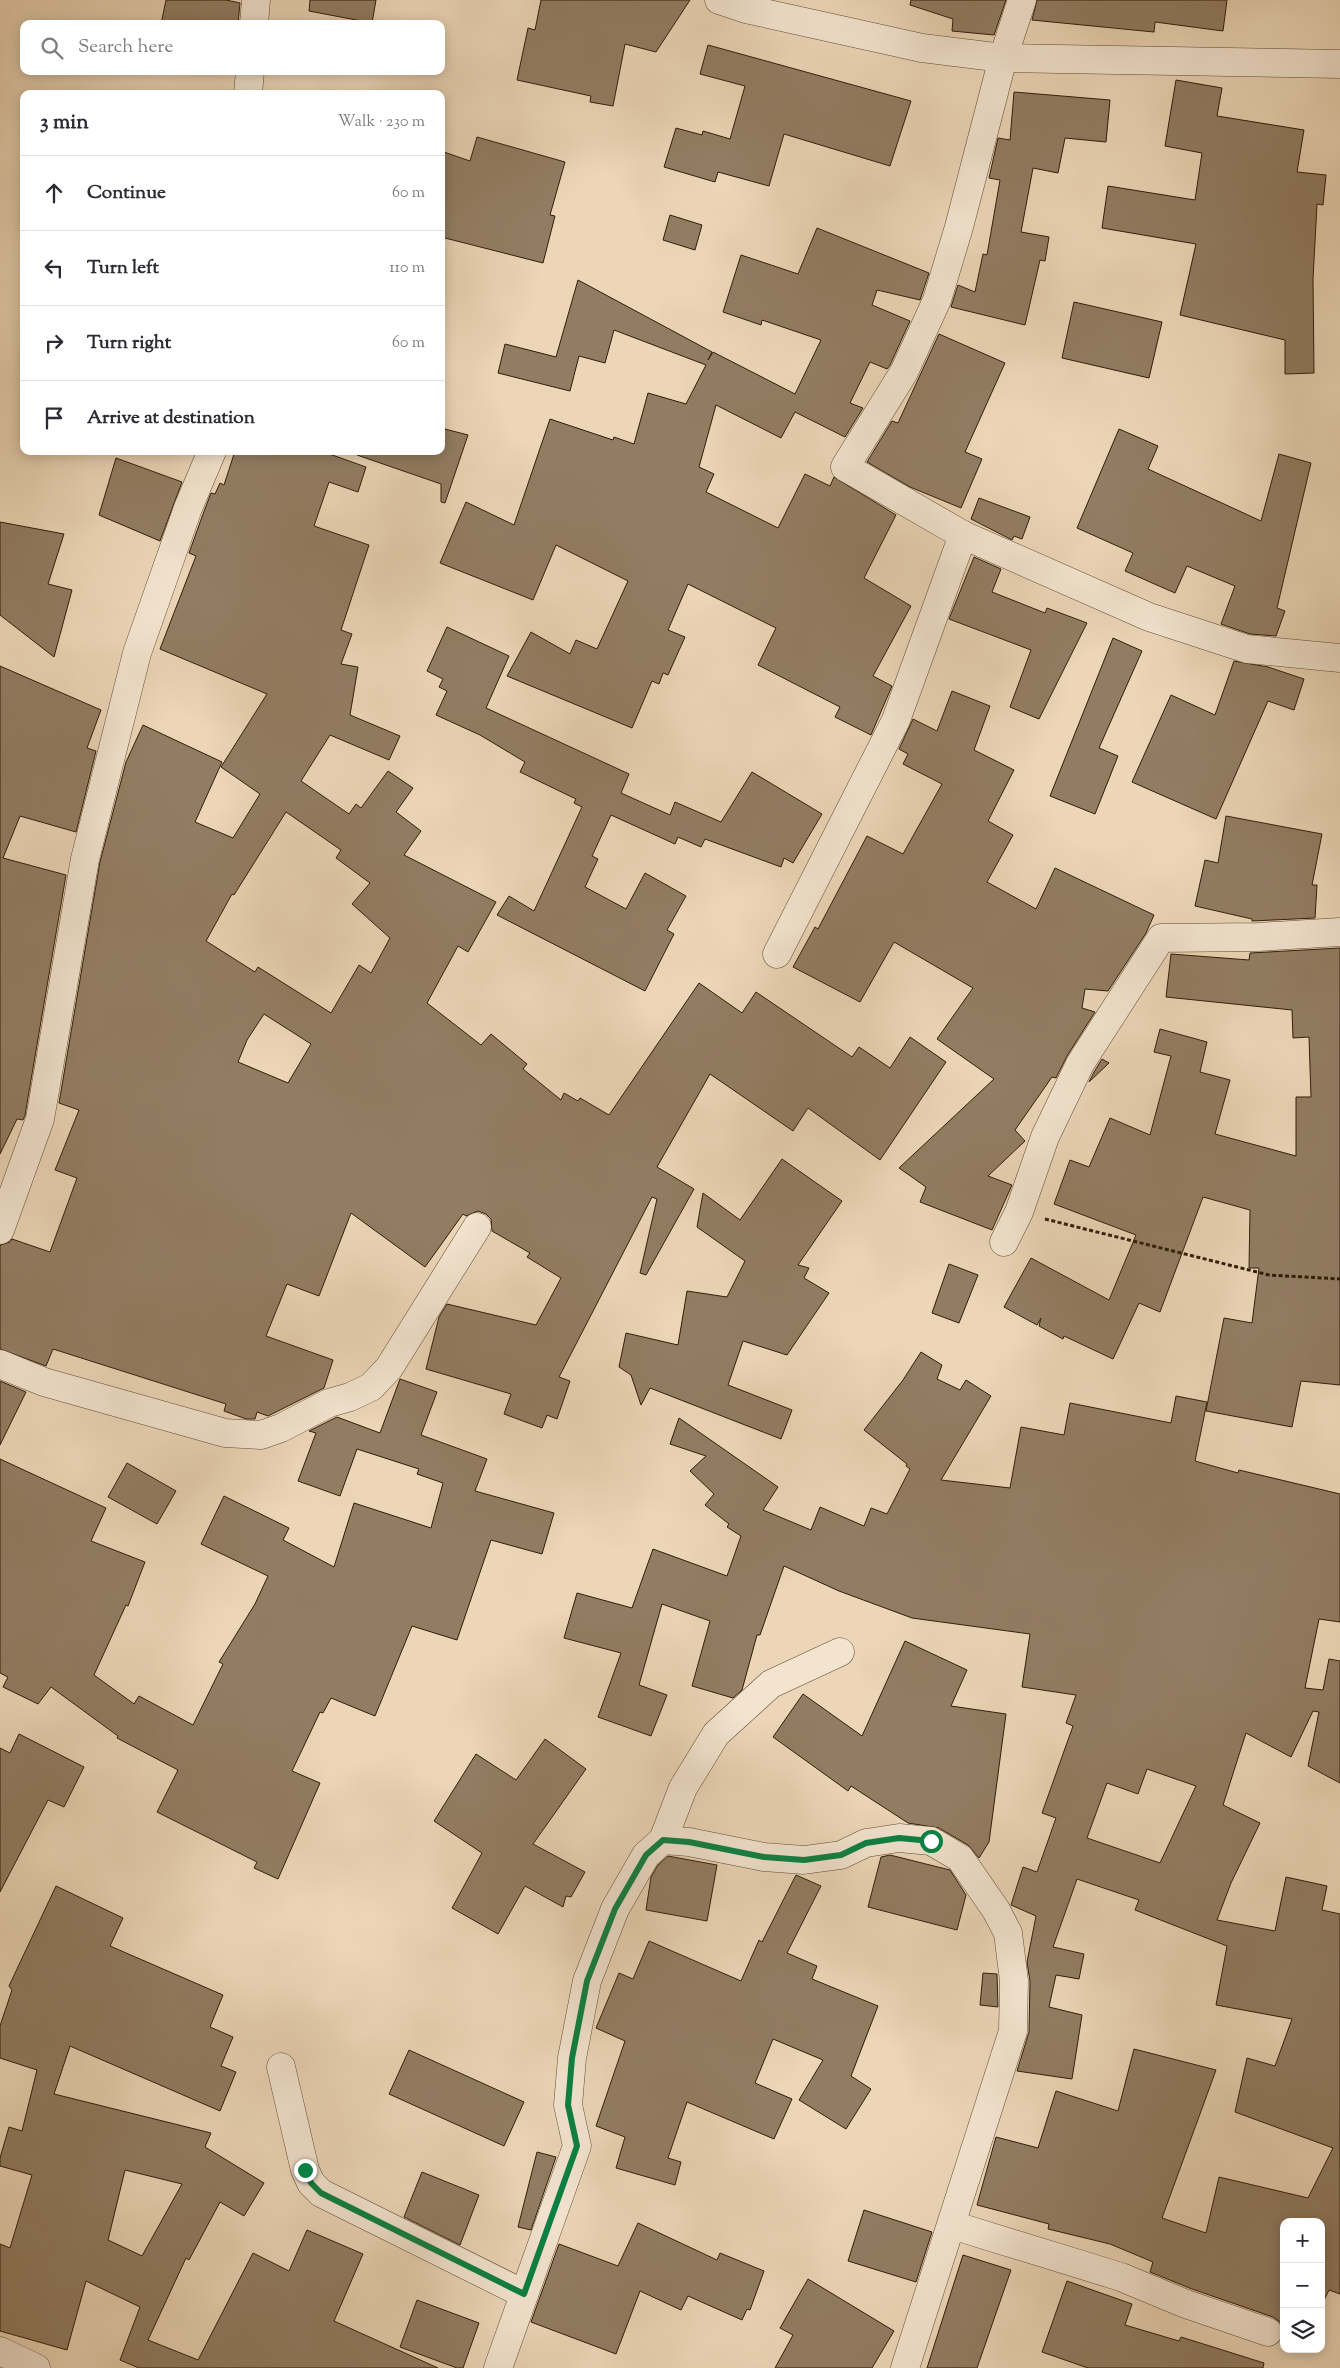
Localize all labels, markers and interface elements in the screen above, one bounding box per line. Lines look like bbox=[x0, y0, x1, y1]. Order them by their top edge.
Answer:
search box bbox=[20, 20, 445, 75]
icon: search bbox=[38, 34, 66, 62]
text: Search here bbox=[78, 34, 173, 61]
text: 3 min bbox=[40, 108, 89, 138]
text: Walk · 230 m bbox=[338, 111, 425, 134]
icon: ahead bbox=[40, 179, 68, 207]
text: Continue bbox=[87, 180, 166, 207]
text: 60 m bbox=[392, 182, 425, 205]
icon: left bbox=[40, 254, 68, 282]
text: Turn left bbox=[87, 255, 159, 282]
text: 110 m bbox=[389, 257, 425, 280]
icon: right bbox=[40, 329, 68, 357]
text: Turn right bbox=[87, 330, 171, 357]
text: 60 m bbox=[392, 332, 425, 355]
icon: arrive bbox=[40, 404, 68, 432]
text: Arrive at destination bbox=[87, 405, 255, 432]
route start bbox=[920, 1830, 943, 1853]
route end bbox=[294, 2159, 317, 2182]
map controls bbox=[1280, 2218, 1325, 2353]
button: + bbox=[1280, 2218, 1325, 2263]
button: − bbox=[1280, 2263, 1325, 2308]
button: layers bbox=[1280, 2308, 1325, 2353]

